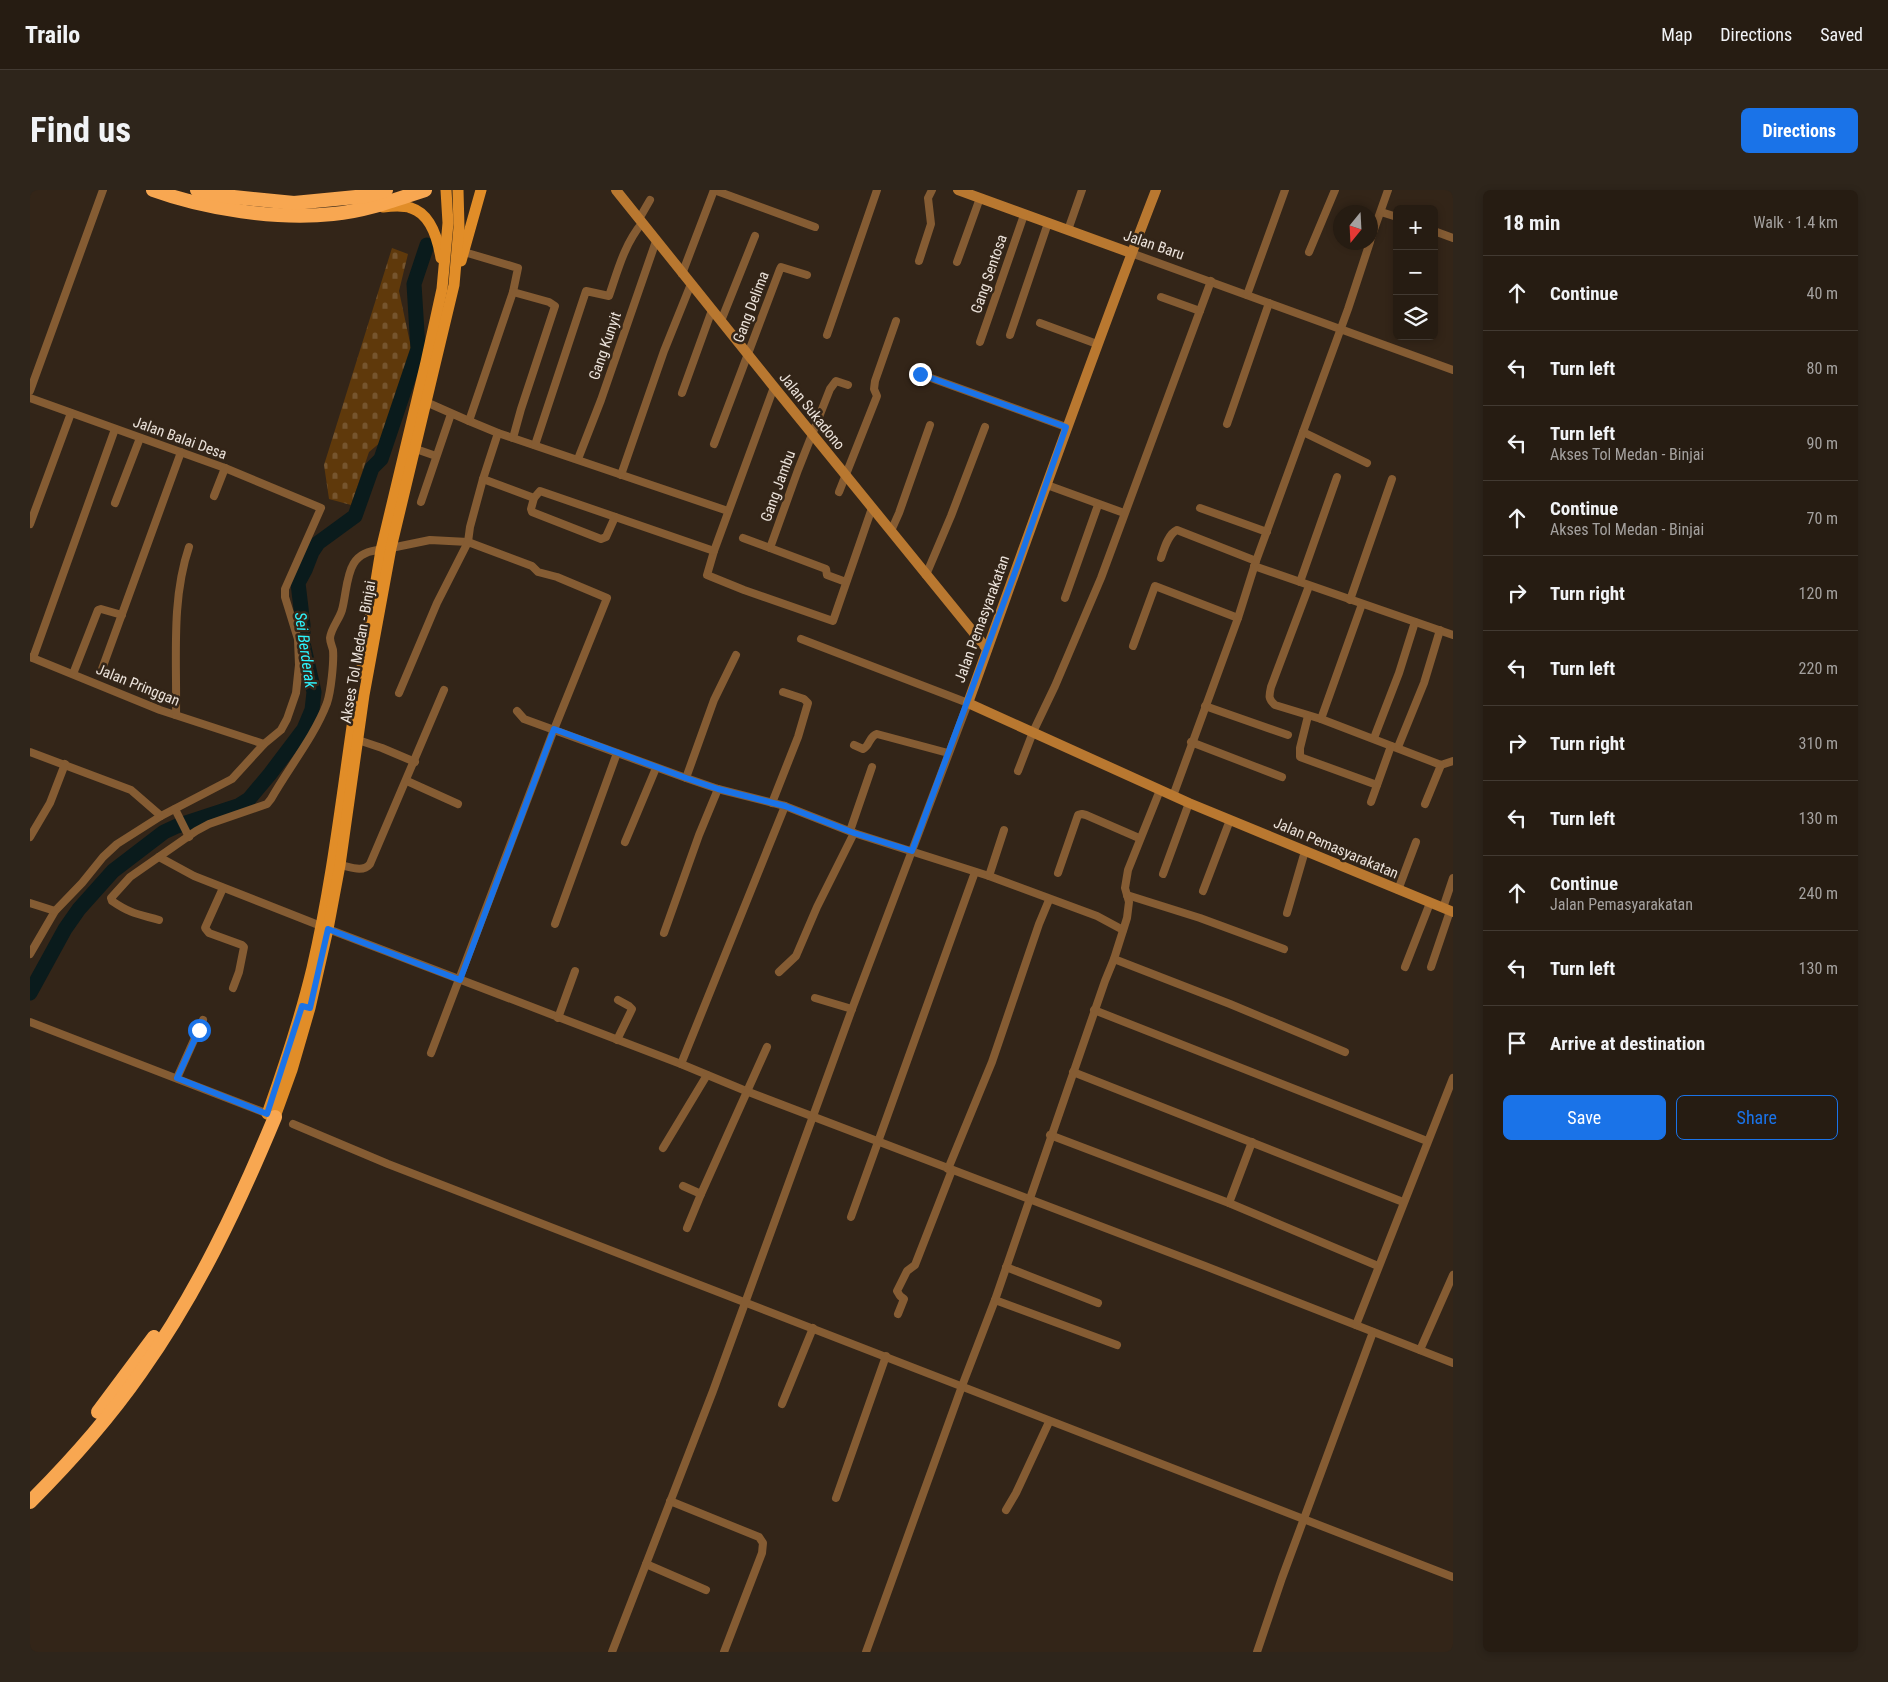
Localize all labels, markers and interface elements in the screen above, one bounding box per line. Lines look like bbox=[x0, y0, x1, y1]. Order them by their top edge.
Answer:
text: Trailo bbox=[25, 21, 80, 49]
text: Map bbox=[1661, 24, 1692, 45]
text: Directions bbox=[1720, 24, 1792, 45]
text: Saved bbox=[1820, 24, 1863, 45]
button: Directions bbox=[1741, 108, 1858, 153]
text: Find us bbox=[30, 110, 131, 151]
north arrow bbox=[1333, 205, 1378, 250]
map controls bbox=[1393, 205, 1438, 340]
button: + bbox=[1393, 205, 1438, 250]
text: 18 min bbox=[1503, 211, 1560, 235]
text: Walk · 1.4 km bbox=[1753, 213, 1838, 232]
street label: Jalan Baru bbox=[1121, 226, 1187, 264]
street label: Gang Sentosa bbox=[967, 232, 1011, 316]
button: − bbox=[1393, 250, 1438, 295]
street label: Gang Delima bbox=[729, 269, 773, 345]
icon: ahead bbox=[1503, 279, 1531, 307]
text: Continue bbox=[1550, 282, 1618, 305]
text: 40 m bbox=[1806, 284, 1838, 303]
button: layers bbox=[1393, 295, 1438, 340]
street label: Gang Kunyit bbox=[585, 310, 625, 382]
icon: left bbox=[1503, 354, 1531, 382]
text: Turn left bbox=[1550, 357, 1615, 380]
text: 80 m bbox=[1806, 359, 1838, 378]
route end bbox=[909, 363, 932, 386]
street label: Jalan Sukadono bbox=[775, 369, 849, 453]
street label: Jalan Balai Desa bbox=[131, 413, 229, 463]
text: Turn left bbox=[1550, 422, 1615, 445]
icon: left bbox=[1503, 429, 1531, 457]
text: 90 m bbox=[1806, 434, 1838, 453]
text: Akses Tol Medan - Binjai bbox=[1550, 445, 1704, 464]
street label: Gang Jambu bbox=[757, 448, 799, 524]
text: Continue bbox=[1550, 497, 1618, 520]
icon: ahead bbox=[1503, 504, 1531, 532]
text: 70 m bbox=[1806, 509, 1838, 528]
text: Akses Tol Medan - Binjai bbox=[1550, 520, 1704, 539]
street label: Jalan Pemasyarakatan bbox=[951, 553, 1013, 685]
street label: Akses Tol Medan - Binjai bbox=[337, 579, 379, 725]
icon: right bbox=[1503, 579, 1531, 607]
text: Turn right bbox=[1550, 582, 1625, 605]
text: 120 m bbox=[1799, 584, 1838, 603]
water label: Sei Berderak bbox=[291, 611, 320, 690]
icon: left bbox=[1503, 654, 1531, 682]
text: Turn left bbox=[1550, 657, 1615, 680]
text: 220 m bbox=[1799, 659, 1838, 678]
street label: Jalan Pringgan bbox=[94, 660, 182, 710]
icon: right bbox=[1503, 729, 1531, 757]
text: Turn right bbox=[1550, 732, 1625, 755]
text: 310 m bbox=[1799, 734, 1838, 753]
icon: left bbox=[1503, 804, 1531, 832]
text: Turn left bbox=[1550, 807, 1615, 830]
text: 130 m bbox=[1799, 809, 1838, 828]
street label: Jalan Pemasyarakatan bbox=[1271, 814, 1401, 882]
text: Continue bbox=[1550, 872, 1618, 895]
icon: ahead bbox=[1503, 879, 1531, 907]
text: 240 m bbox=[1799, 884, 1838, 903]
text: Jalan Pemasyarakatan bbox=[1550, 895, 1693, 914]
icon: left bbox=[1503, 954, 1531, 982]
text: Turn left bbox=[1550, 957, 1615, 980]
text: 130 m bbox=[1799, 959, 1838, 978]
route start bbox=[188, 1019, 211, 1042]
icon: arrive bbox=[1503, 1029, 1531, 1057]
text: Arrive at destination bbox=[1550, 1032, 1705, 1055]
button: Save bbox=[1503, 1095, 1666, 1140]
button: Share bbox=[1676, 1095, 1838, 1140]

